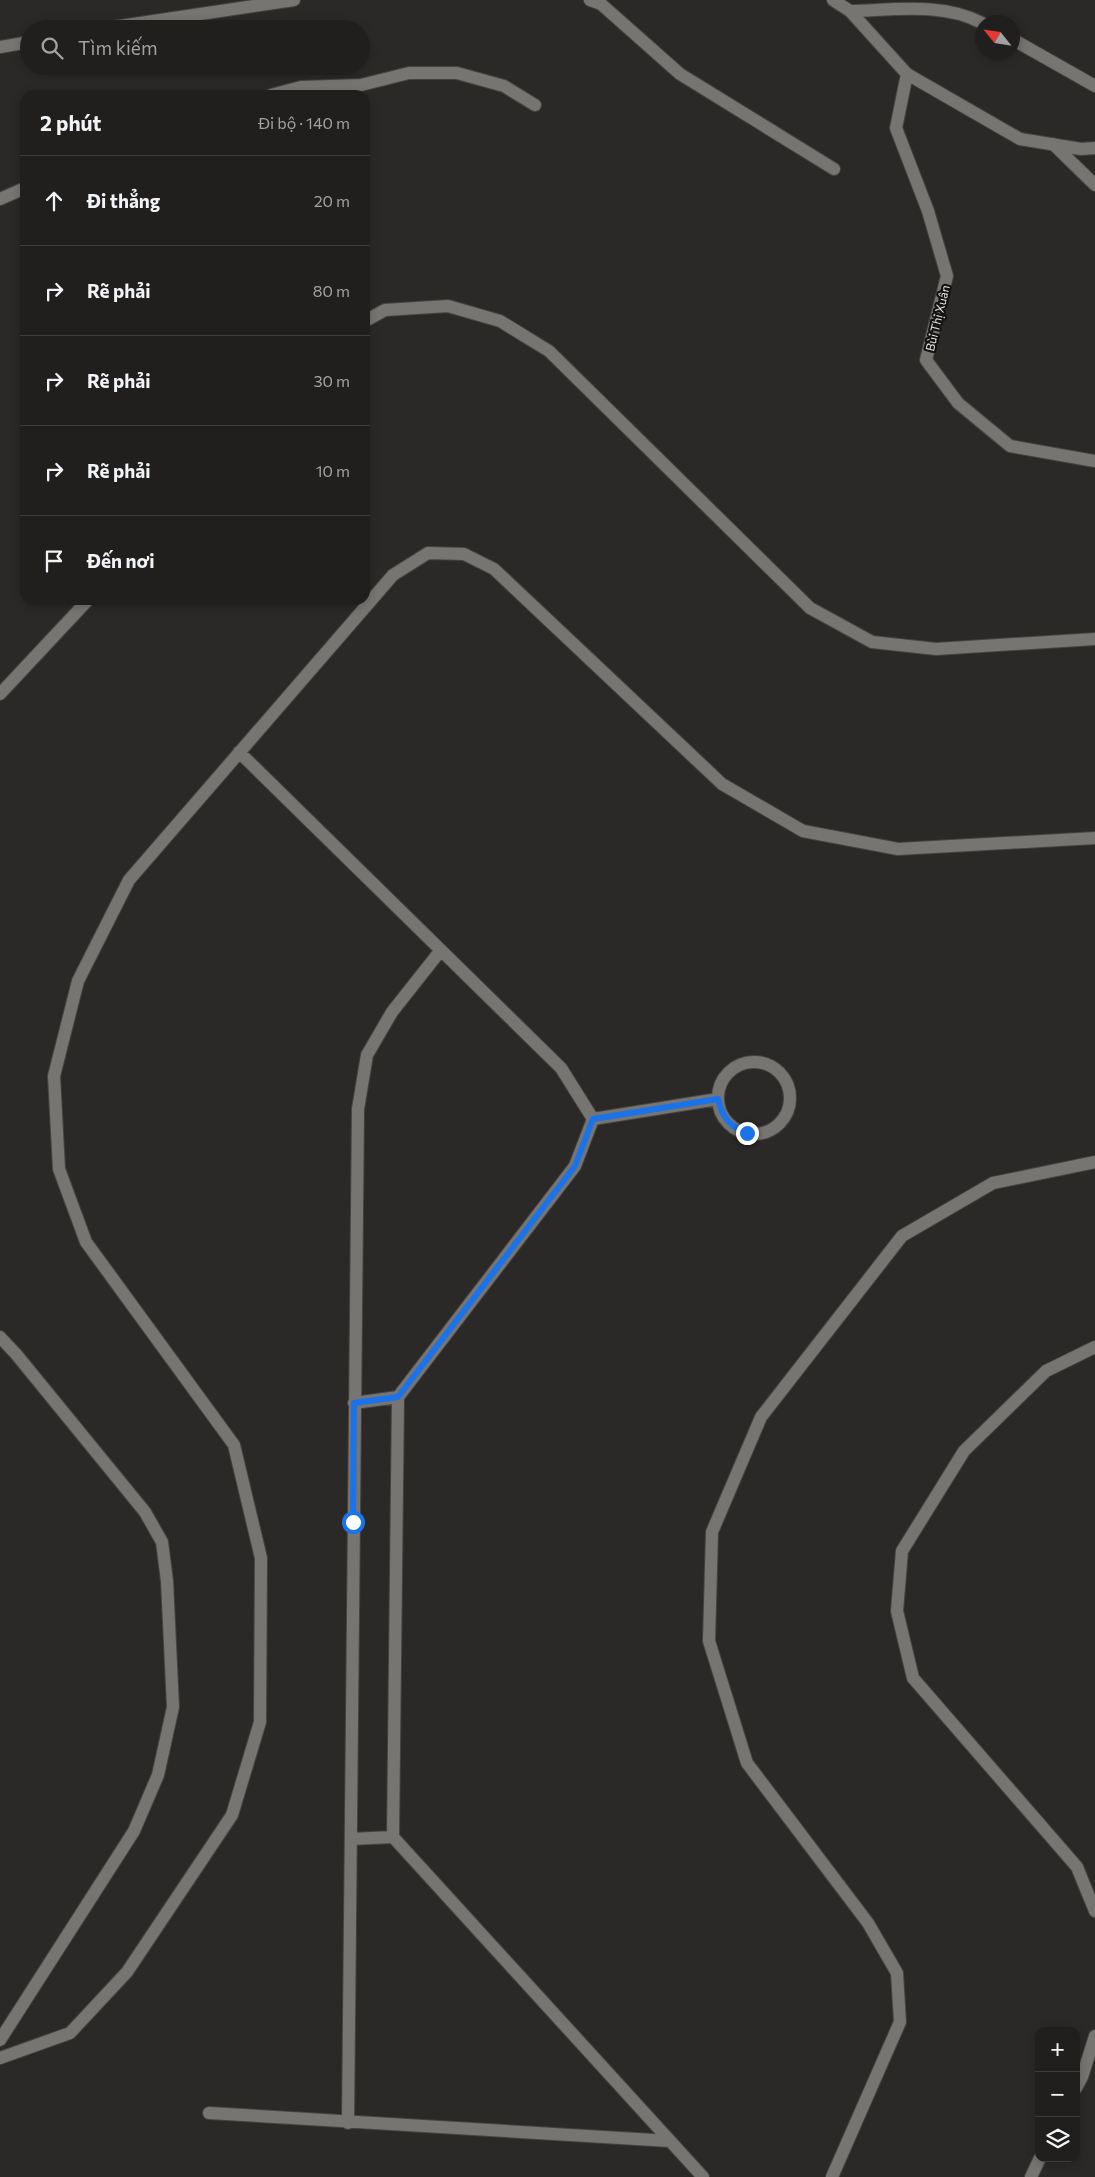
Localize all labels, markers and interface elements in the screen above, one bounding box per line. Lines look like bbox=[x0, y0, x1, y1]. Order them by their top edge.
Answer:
north arrow bbox=[975, 15, 1020, 60]
search box bbox=[20, 20, 370, 75]
icon: search bbox=[38, 34, 66, 62]
text: Tìm kiếm bbox=[78, 36, 157, 59]
text: 2 phút bbox=[40, 110, 101, 135]
text: Đi bộ · 140 m bbox=[258, 113, 350, 132]
icon: ahead bbox=[40, 187, 68, 215]
text: Đi thẳng bbox=[87, 189, 160, 212]
text: 20 m bbox=[314, 191, 350, 210]
icon: right bbox=[40, 277, 68, 305]
text: Rẽ phải bbox=[87, 279, 151, 302]
text: 80 m bbox=[313, 281, 350, 300]
street label: Bùi Thị Xuân bbox=[922, 284, 952, 352]
icon: right bbox=[40, 367, 68, 395]
text: Rẽ phải bbox=[87, 369, 151, 392]
text: 30 m bbox=[313, 371, 350, 390]
icon: right bbox=[40, 457, 68, 485]
text: Rẽ phải bbox=[87, 459, 151, 482]
text: 10 m bbox=[316, 461, 350, 480]
icon: arrive bbox=[40, 547, 68, 575]
text: Đến nơi bbox=[87, 549, 155, 572]
route end bbox=[736, 1122, 759, 1145]
route start bbox=[342, 1511, 365, 1534]
map controls bbox=[1035, 2027, 1080, 2162]
button: + bbox=[1035, 2027, 1080, 2072]
button: − bbox=[1035, 2072, 1080, 2117]
button: layers bbox=[1035, 2117, 1080, 2162]

